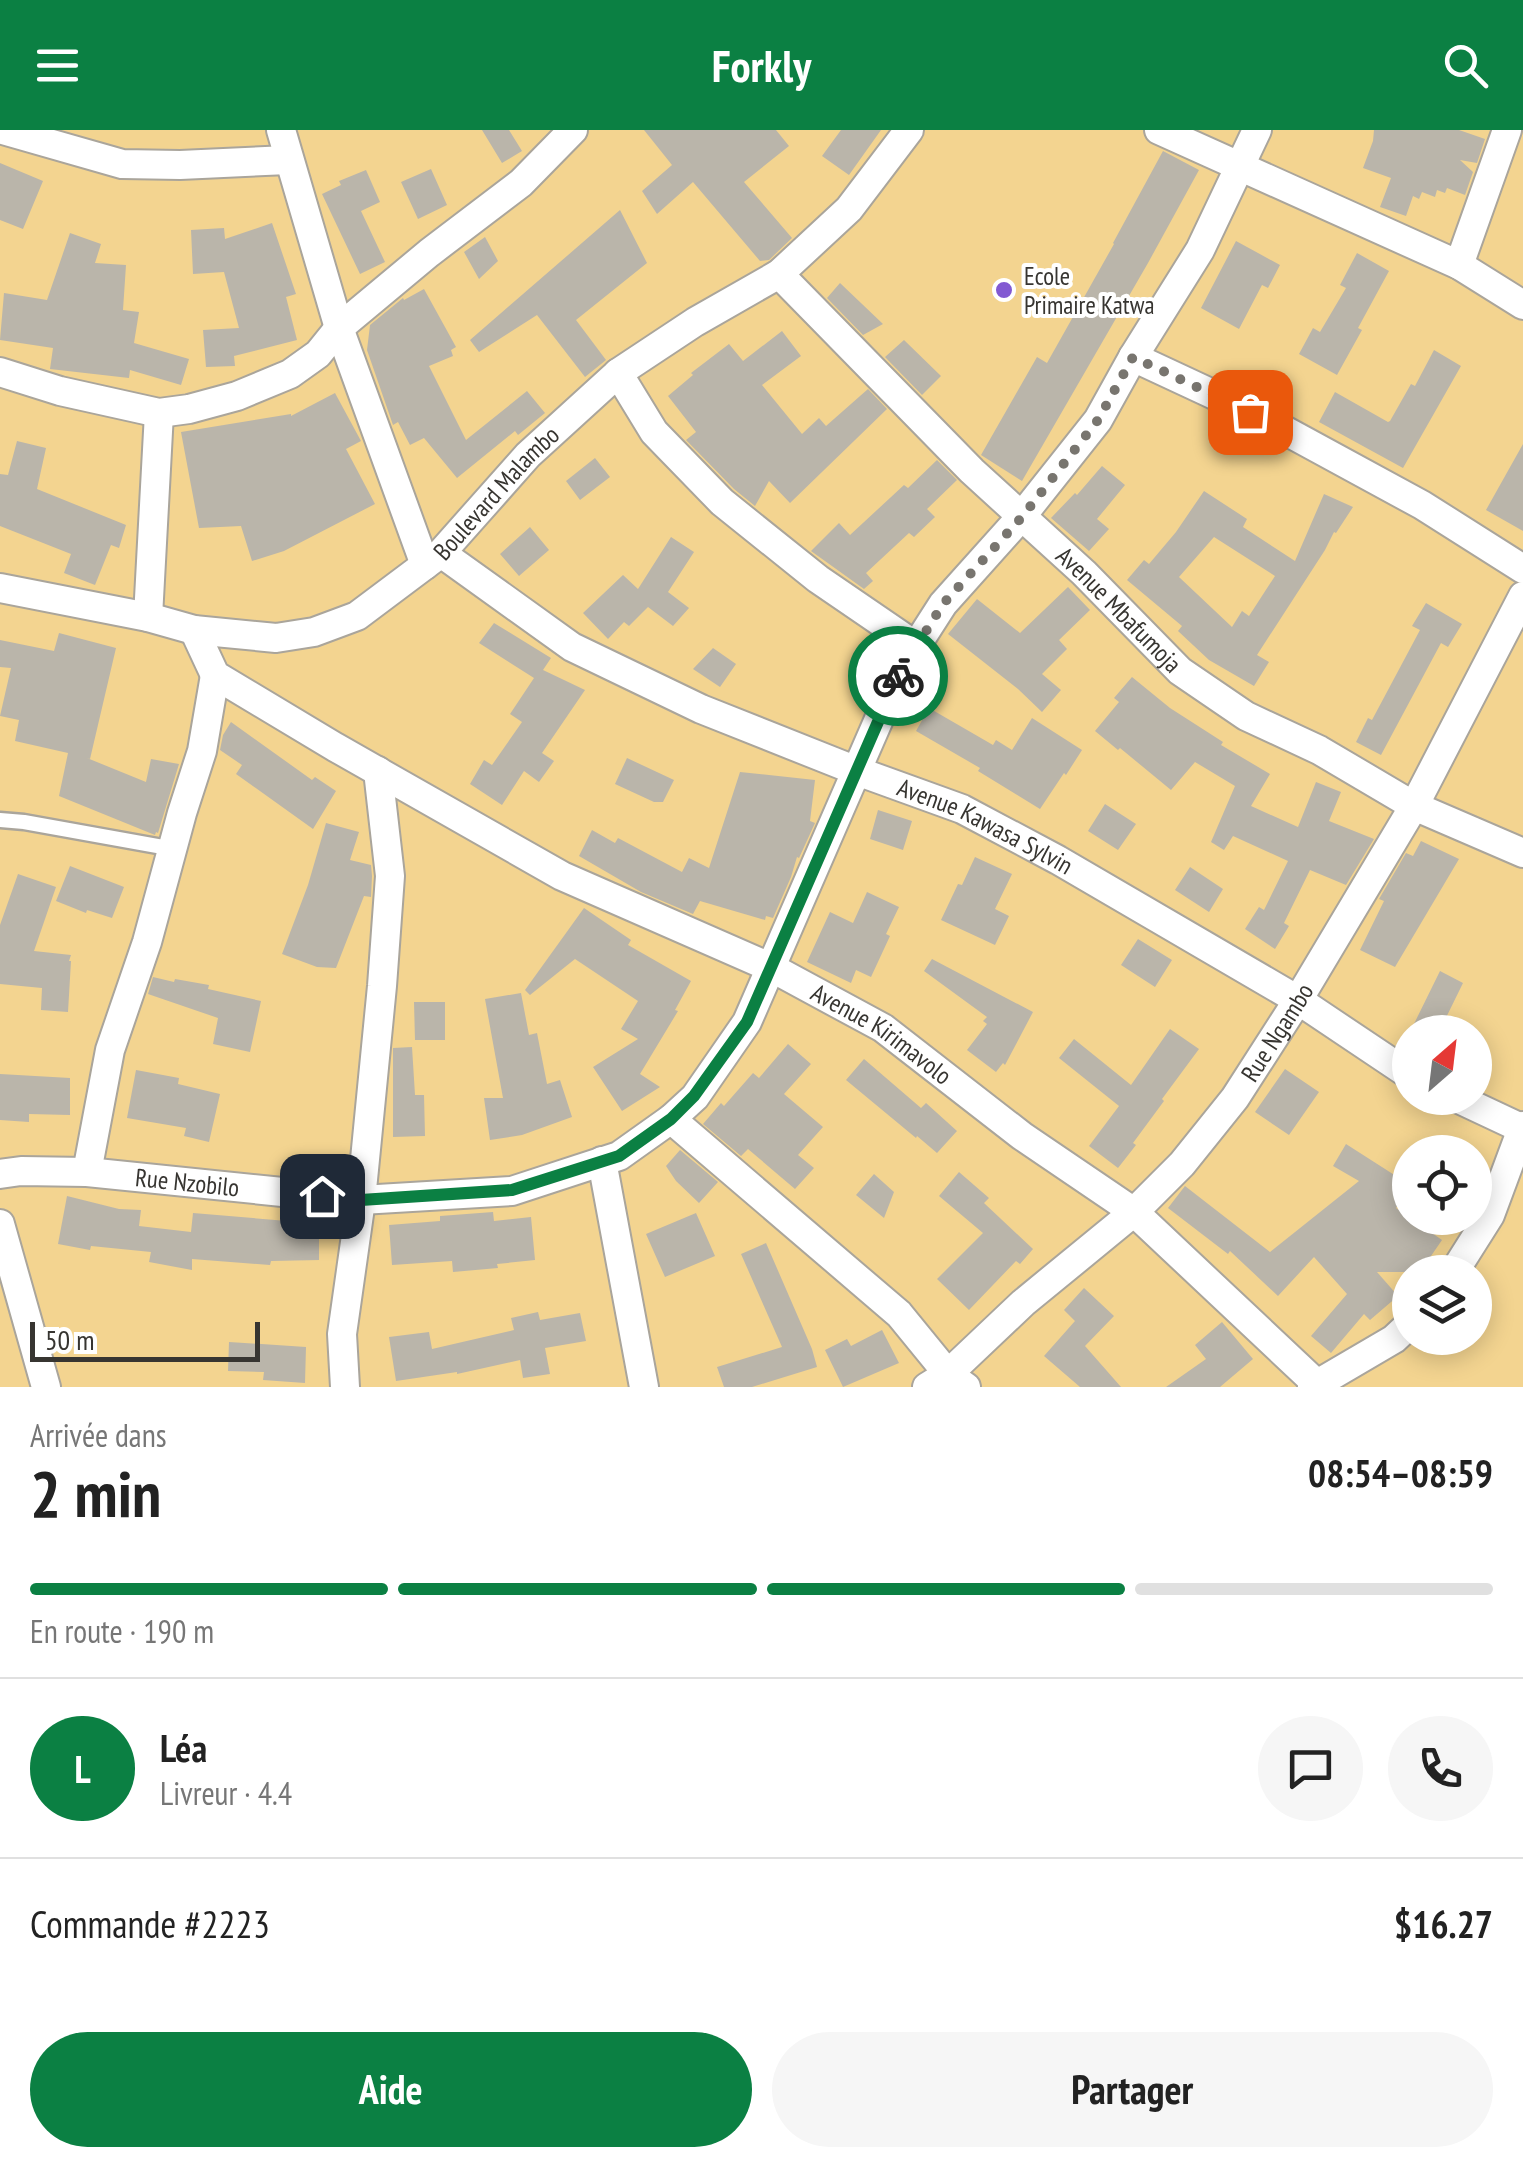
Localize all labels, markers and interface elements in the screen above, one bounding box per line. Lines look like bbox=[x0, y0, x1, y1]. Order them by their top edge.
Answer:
text: Forkly bbox=[712, 36, 811, 94]
icon: menu bbox=[30, 38, 85, 93]
icon: search bbox=[1438, 38, 1493, 93]
place label: Ecole Primaire Katwa bbox=[1024, 260, 1154, 321]
marker: Ecole Primaire Katwa bbox=[993, 279, 1015, 301]
pin bbox=[1208, 370, 1293, 455]
icon: bag bbox=[1223, 385, 1278, 440]
street label: Boulevard Malambo bbox=[426, 419, 566, 567]
street label: Avenue Mbafumoja bbox=[1050, 540, 1189, 679]
courier bbox=[848, 626, 948, 726]
icon: bike bbox=[871, 649, 926, 704]
street label: Avenue Kawasa Sylvin bbox=[893, 771, 1079, 881]
street label: Avenue Kirimavolo bbox=[806, 976, 958, 1092]
street label: Rue Ngambo bbox=[1234, 977, 1320, 1088]
north arrow bbox=[1392, 1015, 1492, 1115]
map controls bbox=[1392, 1015, 1492, 1355]
button: locate bbox=[1392, 1135, 1492, 1235]
pin bbox=[280, 1154, 365, 1239]
street label: Rue Nzobilo bbox=[134, 1161, 241, 1203]
icon: home bbox=[295, 1169, 350, 1224]
button: layers bbox=[1392, 1255, 1492, 1355]
scale bar bbox=[30, 1317, 260, 1362]
text: 50 m bbox=[45, 1321, 94, 1358]
text: Arrivée dans bbox=[30, 1414, 167, 1456]
text: 08:54–08:59 bbox=[1308, 1448, 1493, 1497]
text: 2 min bbox=[30, 1451, 161, 1535]
text: En route · 190 m bbox=[30, 1610, 214, 1652]
button: chat bbox=[1258, 1716, 1363, 1821]
button: phone bbox=[1388, 1716, 1493, 1821]
text: Léa bbox=[160, 1723, 207, 1772]
text: L bbox=[74, 1744, 91, 1793]
text: Livreur · 4.4 bbox=[160, 1772, 292, 1814]
text: Commande #2223 bbox=[30, 1899, 270, 1948]
text: $16.27 bbox=[1394, 1899, 1493, 1948]
button: Aide bbox=[30, 2032, 752, 2147]
button: Partager bbox=[772, 2032, 1493, 2147]

